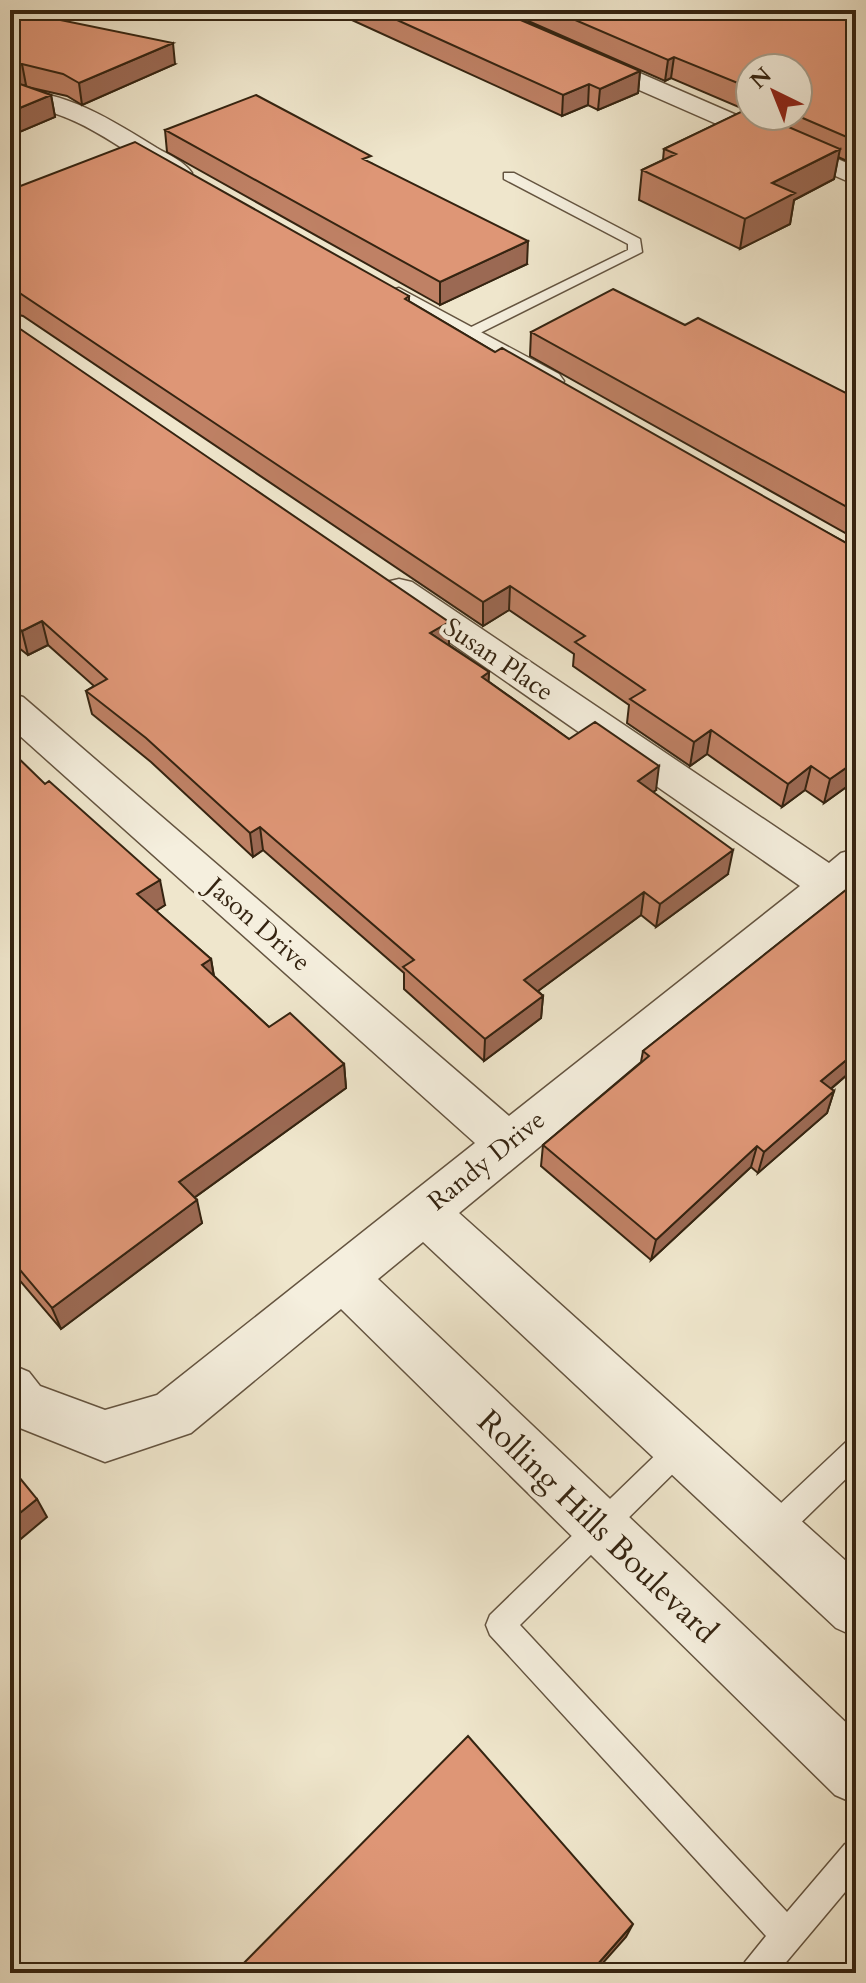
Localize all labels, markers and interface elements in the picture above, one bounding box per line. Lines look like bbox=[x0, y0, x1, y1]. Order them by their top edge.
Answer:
north arrow bbox=[734, 52, 814, 132]
text: N bbox=[744, 61, 778, 96]
street label: Susan Place bbox=[437, 610, 561, 709]
street label: Jason Drive bbox=[196, 867, 318, 979]
street label: Randy Drive bbox=[420, 1102, 552, 1219]
street label: Rolling Hills Boulevard bbox=[467, 1400, 727, 1653]

